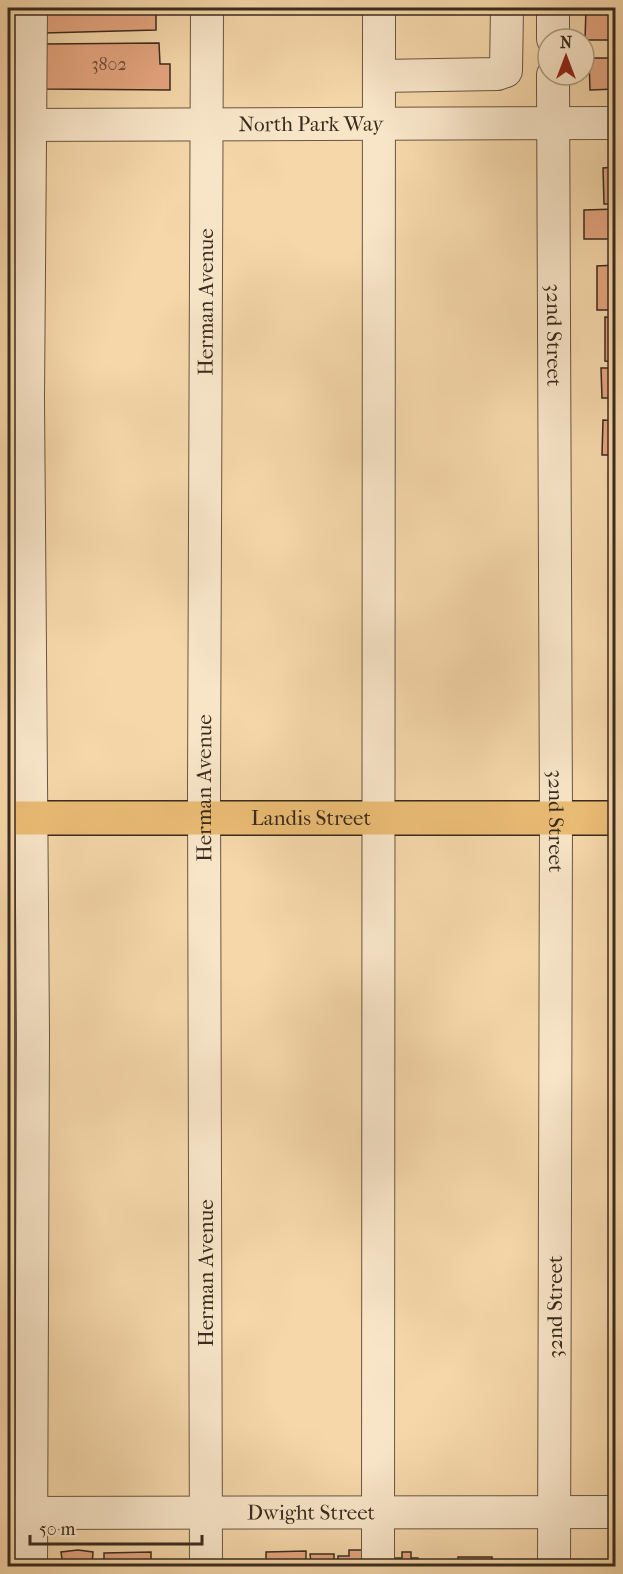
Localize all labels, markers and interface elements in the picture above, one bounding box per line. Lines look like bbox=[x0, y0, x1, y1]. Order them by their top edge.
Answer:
north arrow bbox=[536, 27, 596, 87]
text: N bbox=[560, 33, 573, 52]
house number: 3802 bbox=[91, 54, 127, 75]
street label: North Park Way bbox=[238, 112, 384, 136]
street label: Herman Avenue bbox=[194, 228, 218, 376]
street label: 32nd Street bbox=[542, 283, 566, 387]
street label: Herman Avenue bbox=[192, 714, 216, 862]
street label: 32nd Street bbox=[544, 769, 568, 873]
street label: Landis Street bbox=[251, 806, 371, 830]
street label: Herman Avenue bbox=[194, 1199, 218, 1347]
street label: 32nd Street bbox=[543, 1255, 567, 1358]
street label: Dwight Street bbox=[247, 1500, 376, 1525]
scale bar bbox=[30, 1508, 202, 1546]
text: 50 m bbox=[39, 1519, 76, 1540]

